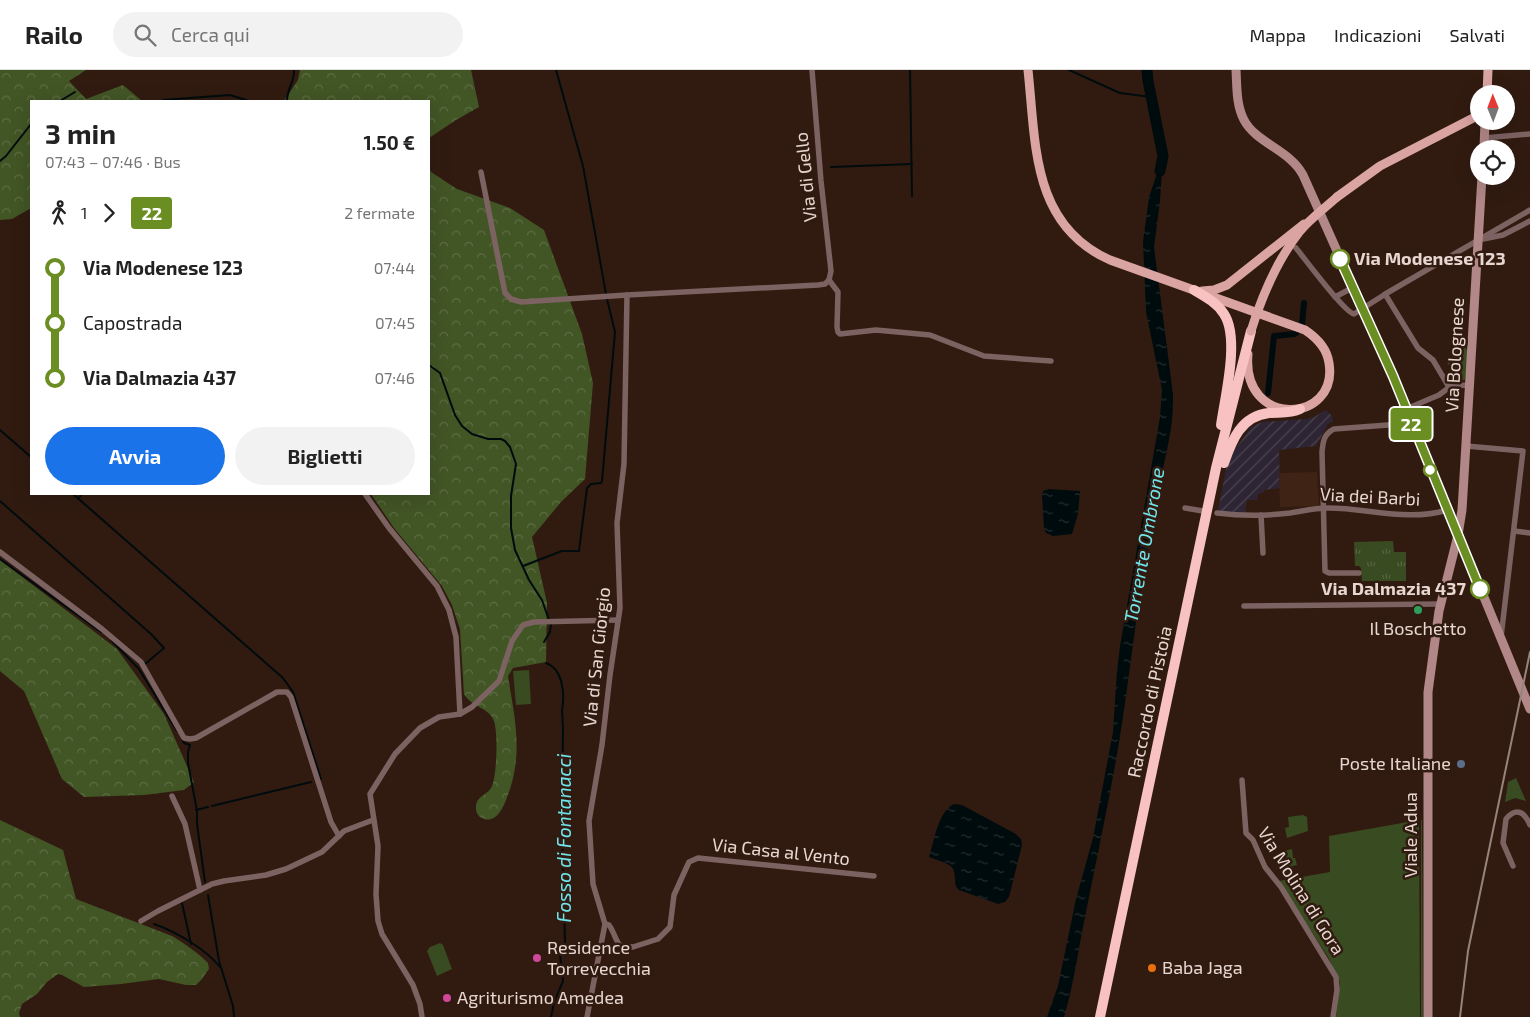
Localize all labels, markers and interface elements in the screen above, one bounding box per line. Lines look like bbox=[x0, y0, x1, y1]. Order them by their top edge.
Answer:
search box bbox=[113, 12, 463, 57]
text: Railo bbox=[25, 20, 83, 49]
icon: search bbox=[131, 21, 159, 49]
text: Cerca qui bbox=[171, 23, 250, 46]
text: Mappa bbox=[1250, 24, 1306, 46]
text: Indicazioni bbox=[1334, 24, 1421, 46]
text: Salvati bbox=[1449, 24, 1505, 46]
north arrow bbox=[1470, 85, 1515, 130]
map controls bbox=[1470, 85, 1515, 185]
text: 3 min bbox=[45, 116, 116, 150]
text: 1.50 € bbox=[363, 131, 415, 154]
street label: Via di Gello bbox=[789, 131, 821, 223]
button: locate bbox=[1470, 140, 1515, 185]
text: 07:43 – 07:46 · Bus bbox=[45, 152, 181, 171]
icon: walk bbox=[45, 199, 73, 227]
icon: forward bbox=[95, 199, 123, 227]
text: 22 bbox=[141, 202, 162, 224]
text: 1 bbox=[81, 203, 87, 222]
text: 2 fermate bbox=[344, 203, 415, 222]
place label: Via Modenese 123 bbox=[1354, 247, 1506, 269]
marker: Via Modenese 123 bbox=[1330, 249, 1350, 269]
text: Via Modenese 123 bbox=[83, 256, 243, 279]
text: 07:44 bbox=[374, 258, 415, 277]
street label: Via Bolognese bbox=[1440, 297, 1468, 413]
text: Capostrada bbox=[83, 311, 182, 334]
text: 07:45 bbox=[375, 313, 415, 332]
text: Via Dalmazia 437 bbox=[83, 366, 236, 389]
text: 07:46 bbox=[374, 368, 415, 387]
line badge: 22 bbox=[1388, 408, 1434, 440]
text: 22 bbox=[1401, 413, 1421, 435]
button: Avvia bbox=[45, 427, 225, 485]
button: Biglietti bbox=[235, 427, 415, 485]
unlabelled marker bbox=[1423, 463, 1437, 477]
water label: Torrente Ombrone bbox=[1119, 466, 1168, 624]
street label: Via dei Barbi bbox=[1319, 482, 1421, 510]
place label: Via Dalmazia 437 bbox=[1321, 577, 1466, 599]
marker: Via Dalmazia 437 bbox=[1470, 579, 1490, 599]
street label: Via di San Giorgio bbox=[578, 586, 614, 728]
marker: Il Boschetto bbox=[1412, 604, 1424, 616]
place label: Il Boschetto bbox=[1369, 617, 1467, 639]
street label: Raccordo di Pistoia bbox=[1122, 624, 1176, 780]
place label: Poste Italiane bbox=[1339, 752, 1451, 774]
water label: Fosso di Fontanacci bbox=[552, 753, 575, 923]
marker: Poste Italiane bbox=[1455, 758, 1467, 770]
street label: Viale Adua bbox=[1399, 792, 1421, 878]
street label: Via Molina di Gora bbox=[1254, 822, 1350, 959]
street label: Via Casa al Vento bbox=[711, 833, 851, 869]
place label: Residence Torrevecchia bbox=[547, 936, 651, 979]
marker: Residence Torrevecchia bbox=[531, 952, 543, 964]
place label: Baba Jaga bbox=[1162, 956, 1243, 978]
marker: Baba Jaga bbox=[1146, 962, 1158, 974]
place label: Agriturismo Amedea bbox=[457, 986, 624, 1008]
marker: Agriturismo Amedea bbox=[441, 992, 453, 1004]

